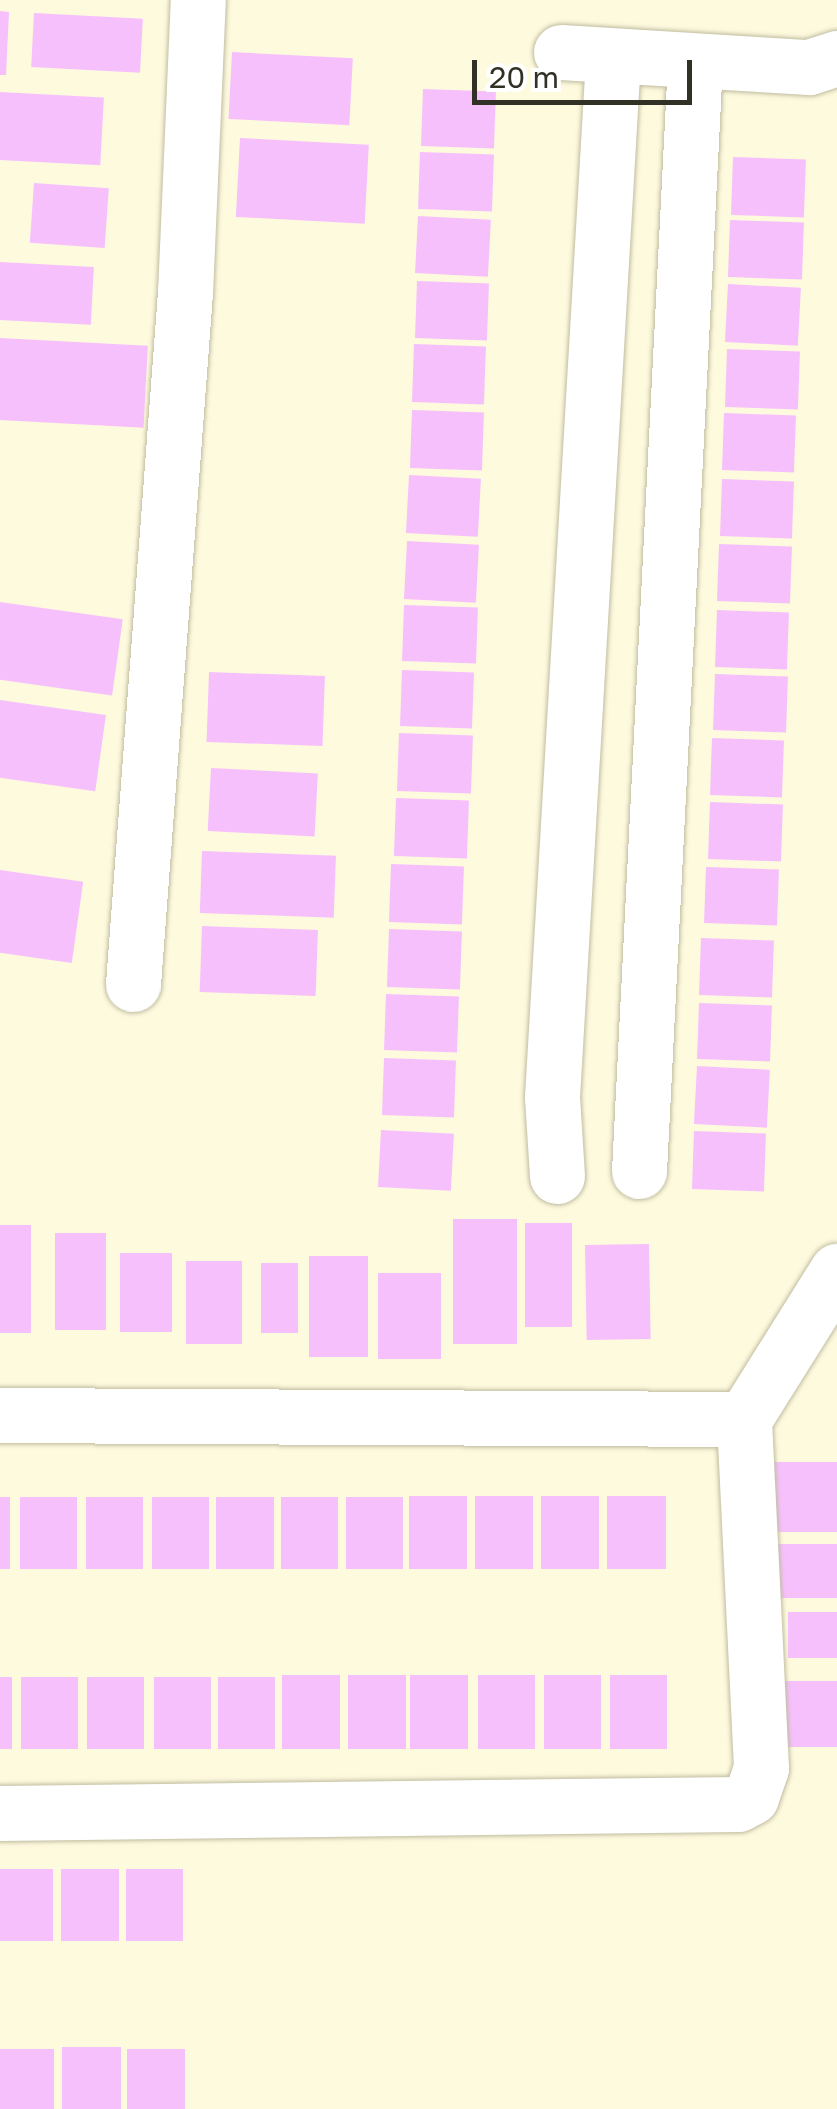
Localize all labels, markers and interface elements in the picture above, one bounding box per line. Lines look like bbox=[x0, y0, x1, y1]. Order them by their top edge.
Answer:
scale bar bbox=[477, 40, 697, 102]
text: 20 m bbox=[489, 59, 559, 95]

